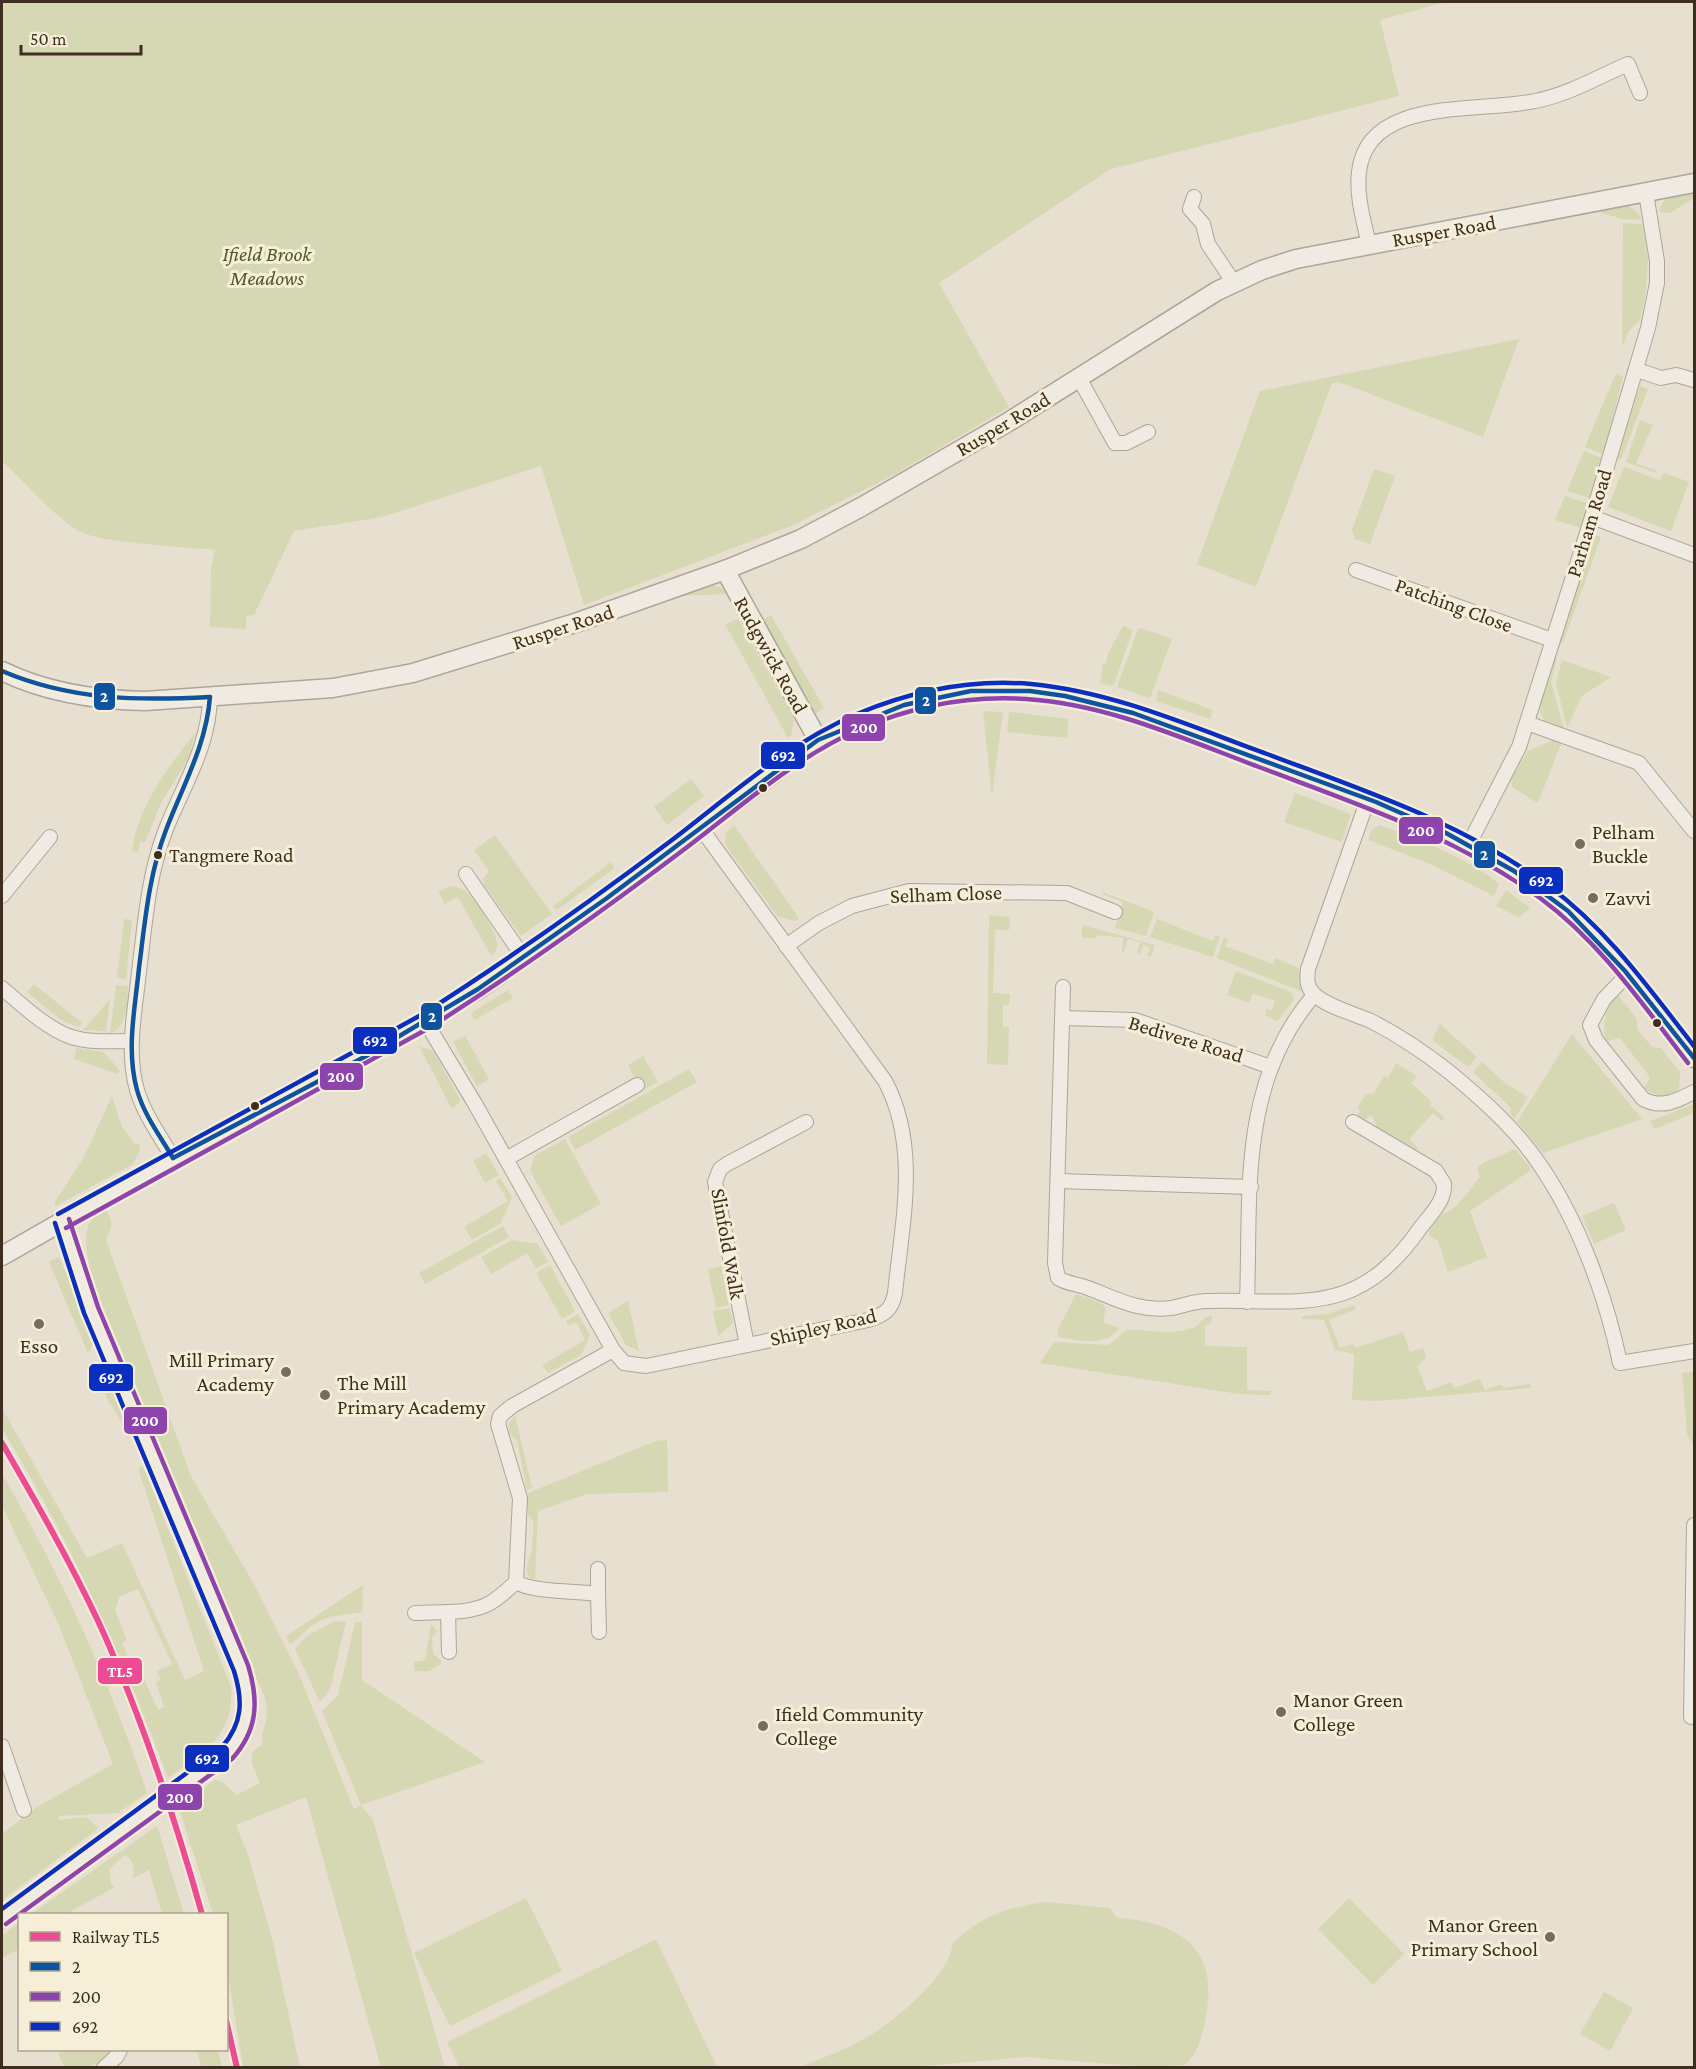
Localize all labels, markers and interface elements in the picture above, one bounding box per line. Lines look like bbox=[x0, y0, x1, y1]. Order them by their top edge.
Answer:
scale bar bbox=[21, 18, 141, 56]
text: 50 m bbox=[30, 29, 67, 49]
street label: Rusper Road bbox=[1390, 210, 1498, 252]
park label: Ifield Brook Meadows bbox=[222, 242, 312, 290]
street label: Rusper Road bbox=[952, 387, 1054, 461]
street label: Parham Road bbox=[1561, 466, 1617, 580]
street label: Patching Close bbox=[1392, 573, 1516, 637]
street label: Rudgwick Road bbox=[729, 592, 813, 718]
street label: Rusper Road bbox=[509, 599, 617, 655]
line badge: 2 bbox=[93, 682, 116, 711]
line badge: 2 bbox=[914, 686, 937, 715]
text: 2 bbox=[100, 688, 108, 705]
text: 2 bbox=[922, 692, 930, 709]
line badge: 200 bbox=[841, 713, 886, 742]
text: 200 bbox=[850, 719, 878, 736]
line badge: 692 bbox=[760, 741, 806, 770]
text: 692 bbox=[771, 747, 796, 764]
unlabelled marker bbox=[757, 782, 769, 794]
line badge: 200 bbox=[1398, 816, 1444, 845]
place label: Pelham Buckle bbox=[1592, 820, 1655, 868]
text: 200 bbox=[1407, 822, 1435, 839]
marker: Pelham Buckle bbox=[1573, 837, 1587, 851]
line badge: 2 bbox=[1473, 840, 1496, 869]
place label: Tangmere Road bbox=[169, 844, 294, 867]
text: 2 bbox=[1480, 846, 1488, 863]
marker: Tangmere Road bbox=[152, 849, 164, 861]
line badge: 692 bbox=[1518, 866, 1564, 895]
text: 692 bbox=[1529, 872, 1554, 889]
street label: Selham Close bbox=[890, 880, 1002, 908]
place label: Zavvi bbox=[1605, 886, 1651, 910]
marker: Zavvi bbox=[1586, 891, 1600, 905]
line badge: 2 bbox=[420, 1002, 443, 1031]
text: 2 bbox=[428, 1008, 436, 1025]
street label: Bedivere Road bbox=[1126, 1010, 1246, 1068]
unlabelled marker bbox=[1651, 1017, 1663, 1029]
line badge: 692 bbox=[352, 1026, 398, 1055]
text: 692 bbox=[363, 1032, 388, 1049]
line badge: 200 bbox=[319, 1062, 364, 1091]
text: 200 bbox=[327, 1068, 355, 1085]
unlabelled marker bbox=[249, 1100, 261, 1112]
street label: Slinfold Walk bbox=[706, 1186, 750, 1302]
street label: Shipley Road bbox=[767, 1303, 879, 1351]
marker: Esso bbox=[32, 1317, 46, 1331]
place label: Esso bbox=[20, 1334, 58, 1358]
place label: Mill Primary Academy bbox=[169, 1348, 274, 1396]
line badge: 692 bbox=[88, 1363, 134, 1392]
marker: Mill Primary Academy bbox=[279, 1365, 293, 1379]
text: 692 bbox=[99, 1369, 124, 1386]
place label: The Mill Primary Academy bbox=[337, 1371, 486, 1419]
marker: The Mill Primary Academy bbox=[318, 1388, 332, 1402]
line badge: 200 bbox=[123, 1406, 168, 1435]
text: 200 bbox=[131, 1412, 159, 1429]
line badge: TL5 bbox=[97, 1657, 143, 1685]
text: TL5 bbox=[107, 1663, 133, 1680]
place label: Manor Green College bbox=[1293, 1688, 1403, 1736]
place label: Ifield Community College bbox=[775, 1702, 923, 1750]
marker: Manor Green College bbox=[1274, 1705, 1288, 1719]
marker: Ifield Community College bbox=[756, 1719, 770, 1733]
line badge: 692 bbox=[184, 1744, 230, 1773]
text: 692 bbox=[195, 1750, 220, 1767]
line badge: 200 bbox=[157, 1783, 203, 1811]
text: 200 bbox=[166, 1789, 194, 1806]
legend bbox=[18, 1913, 228, 2051]
place label: Manor Green Primary School bbox=[1411, 1913, 1538, 1961]
text: Railway TL5 bbox=[72, 1927, 160, 1947]
marker: Manor Green Primary School bbox=[1543, 1930, 1557, 1944]
text: 2 bbox=[72, 1957, 81, 1977]
text: 200 bbox=[72, 1987, 101, 2007]
text: 692 bbox=[72, 2017, 98, 2037]

